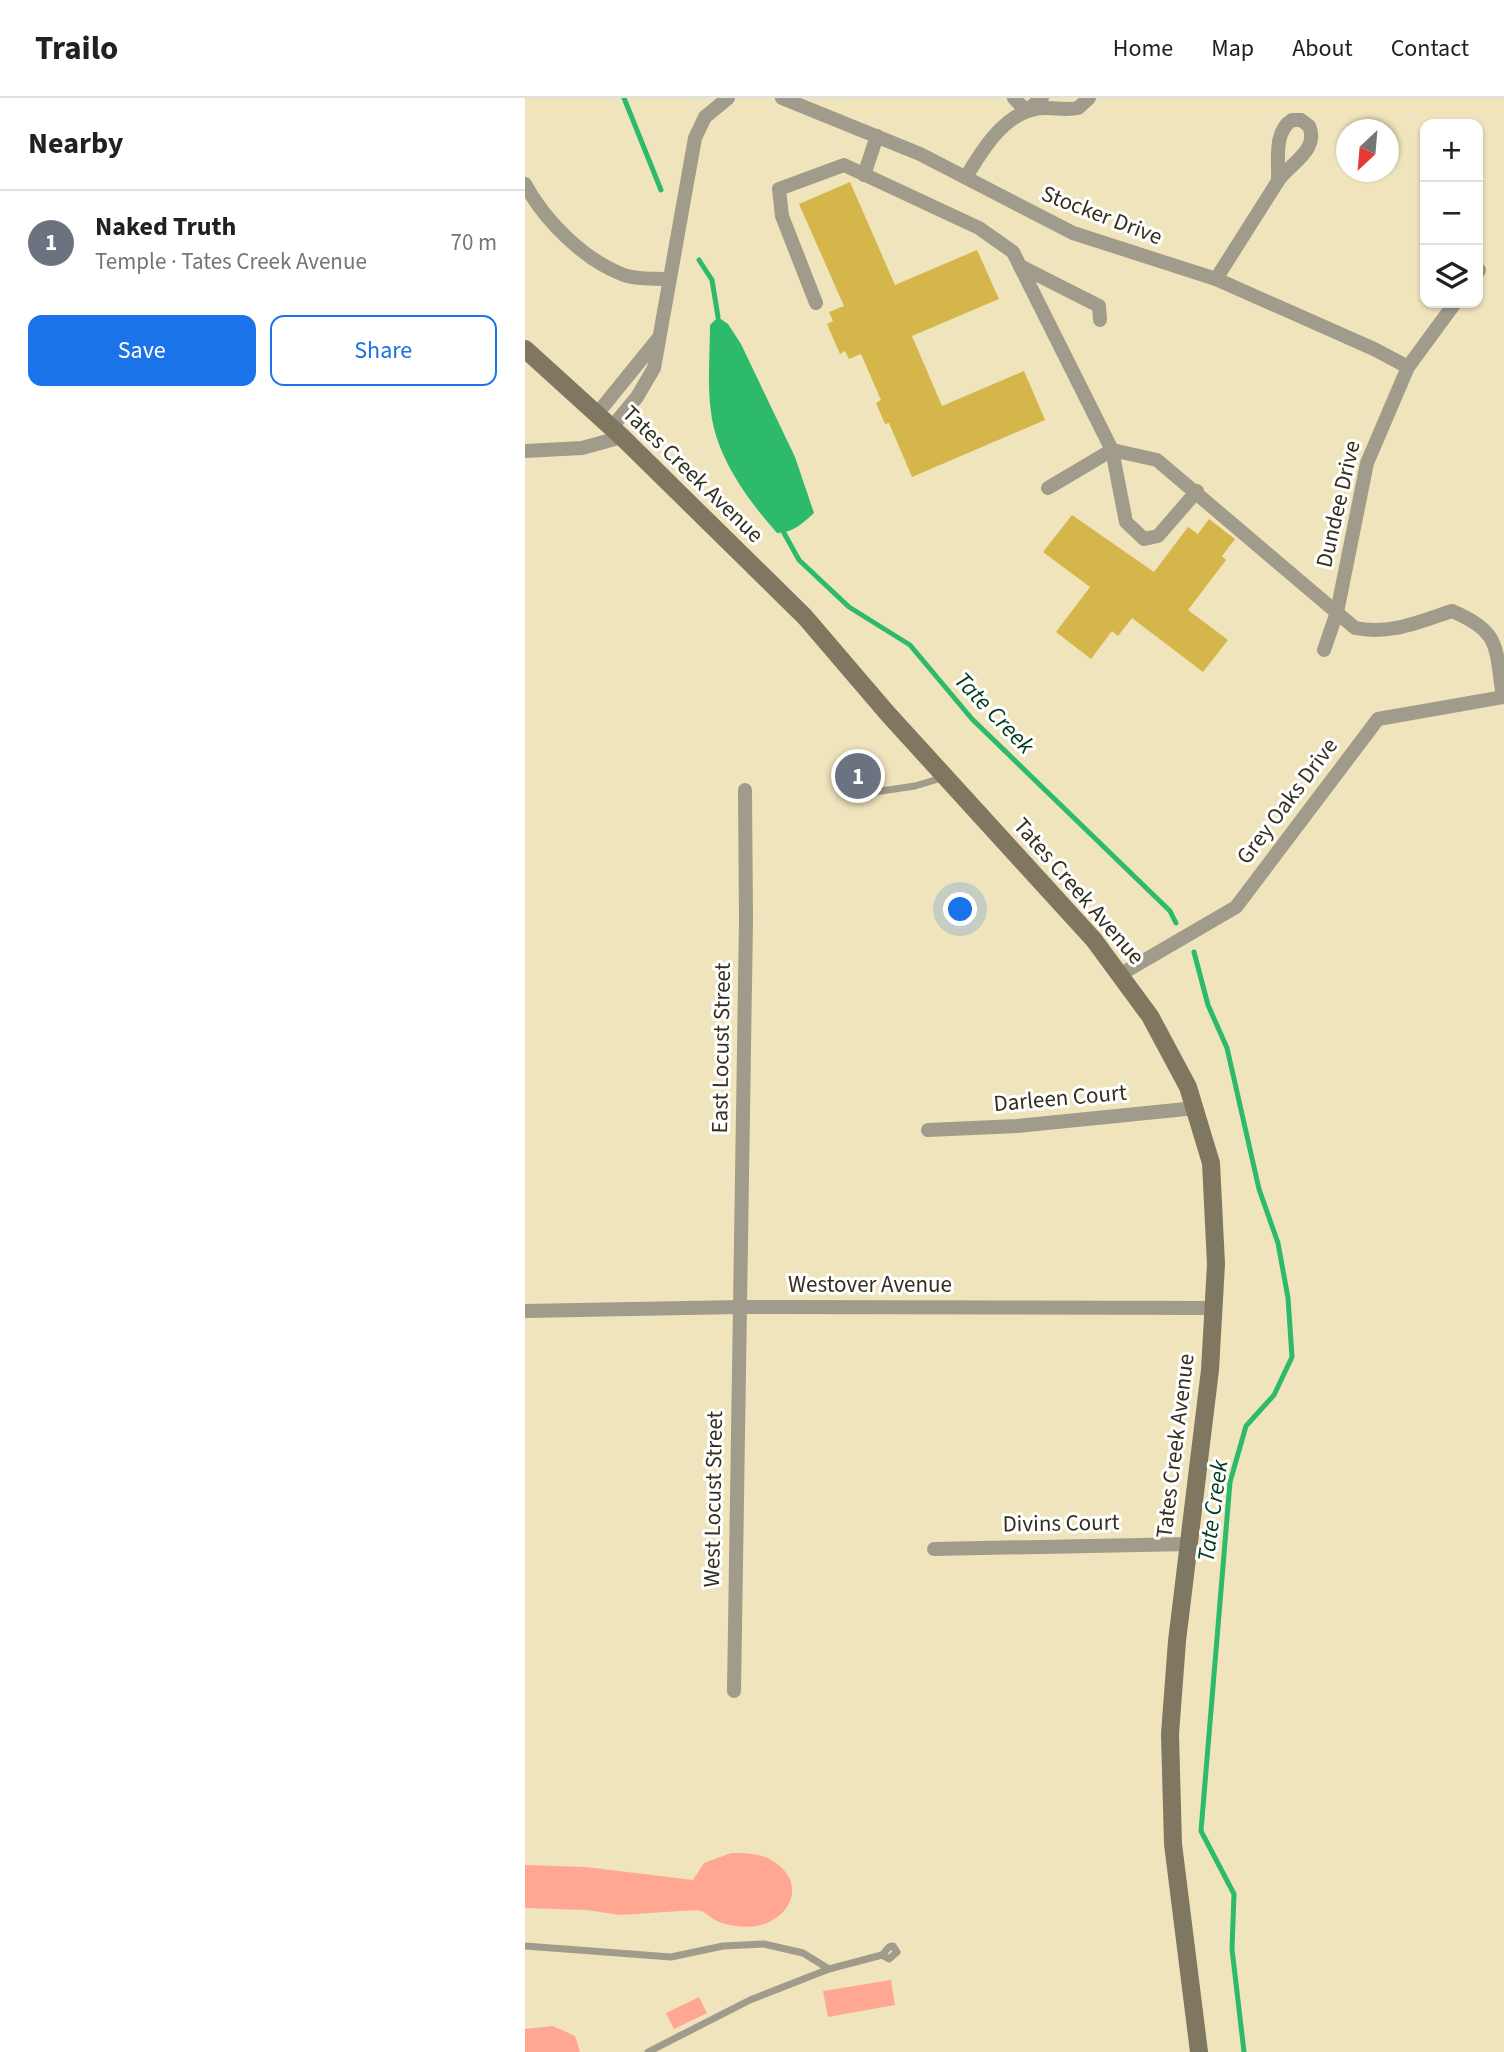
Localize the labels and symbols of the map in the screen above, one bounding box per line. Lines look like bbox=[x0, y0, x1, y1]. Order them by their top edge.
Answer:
north arrow bbox=[1336, 119, 1399, 182]
street label: Stocker Drive bbox=[1037, 177, 1167, 253]
street label: Tates Creek Avenue bbox=[615, 398, 771, 550]
street label: Dundee Drive bbox=[1307, 437, 1369, 571]
water label: Tate Creek bbox=[946, 664, 1043, 763]
street label: Grey Oaks Drive bbox=[1228, 731, 1346, 871]
pin: 1 bbox=[835, 750, 881, 802]
street label: Tates Creek Avenue bbox=[1006, 810, 1152, 972]
your location bbox=[943, 892, 977, 926]
street label: East Locust Street bbox=[703, 962, 739, 1134]
street label: Darleen Court bbox=[992, 1076, 1128, 1120]
street label: Westover Avenue bbox=[788, 1268, 952, 1301]
street label: Tates Creek Avenue bbox=[1147, 1352, 1203, 1540]
street label: West Locust Street bbox=[695, 1410, 731, 1588]
water label: Tate Creek bbox=[1189, 1457, 1238, 1564]
street label: Divins Court bbox=[1002, 1505, 1120, 1541]

